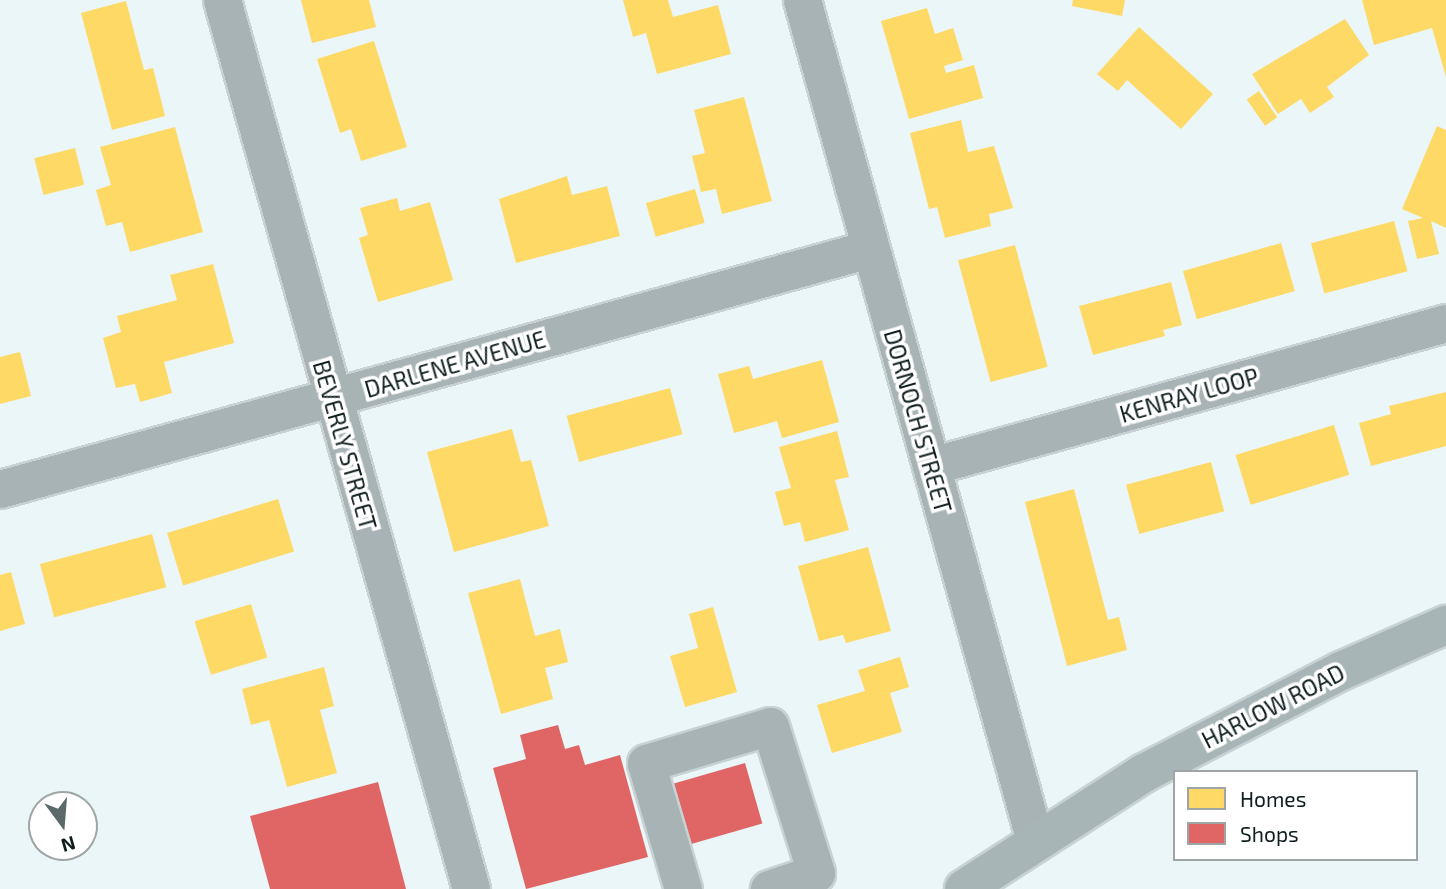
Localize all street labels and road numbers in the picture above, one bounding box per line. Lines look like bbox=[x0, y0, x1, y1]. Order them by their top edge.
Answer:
street label: DARLENE AVENUE bbox=[361, 325, 549, 403]
street label: DORNOCH STREET bbox=[879, 326, 957, 516]
street label: BEVERLY STREET bbox=[308, 357, 382, 533]
street label: KENRAY LOOP bbox=[1116, 362, 1262, 428]
street label: HARLOW ROAD bbox=[1197, 658, 1349, 754]

